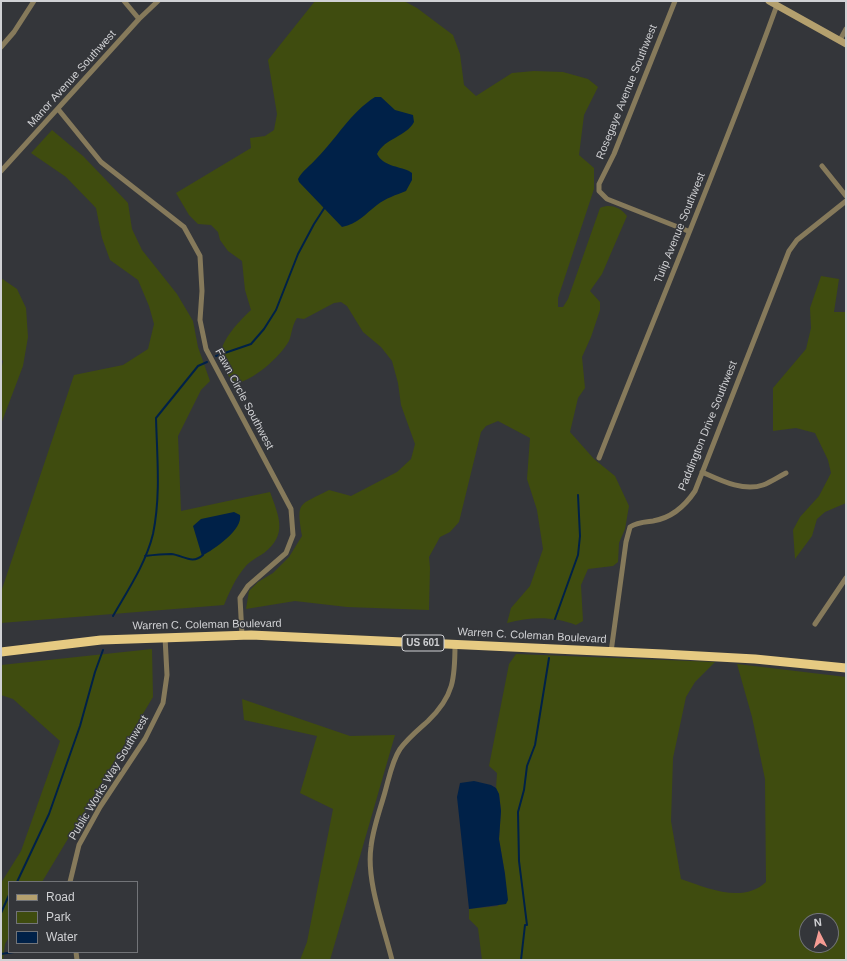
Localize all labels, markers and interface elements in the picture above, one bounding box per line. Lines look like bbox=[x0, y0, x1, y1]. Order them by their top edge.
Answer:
street label: Rosegaye Avenue Southwest bbox=[594, 23, 660, 161]
street label: Manor Avenue Southwest bbox=[25, 28, 119, 130]
street label: Tulip Avenue Southwest bbox=[652, 171, 708, 285]
street label: Fawn Circle Southwest bbox=[212, 346, 276, 452]
street label: Paddington Drive Southwest bbox=[676, 359, 740, 493]
street label: Warren C. Coleman Boulevard bbox=[132, 617, 282, 633]
street label: Warren C. Coleman Boulevard bbox=[457, 626, 607, 646]
road number: US 601 bbox=[402, 635, 444, 651]
street label: Public Works Way Southwest bbox=[67, 713, 151, 843]
legend bbox=[8, 881, 138, 953]
text: Road bbox=[46, 890, 75, 904]
text: Park bbox=[46, 910, 71, 924]
north arrow bbox=[799, 913, 839, 953]
text: N bbox=[813, 916, 822, 928]
text: Water bbox=[46, 930, 78, 944]

